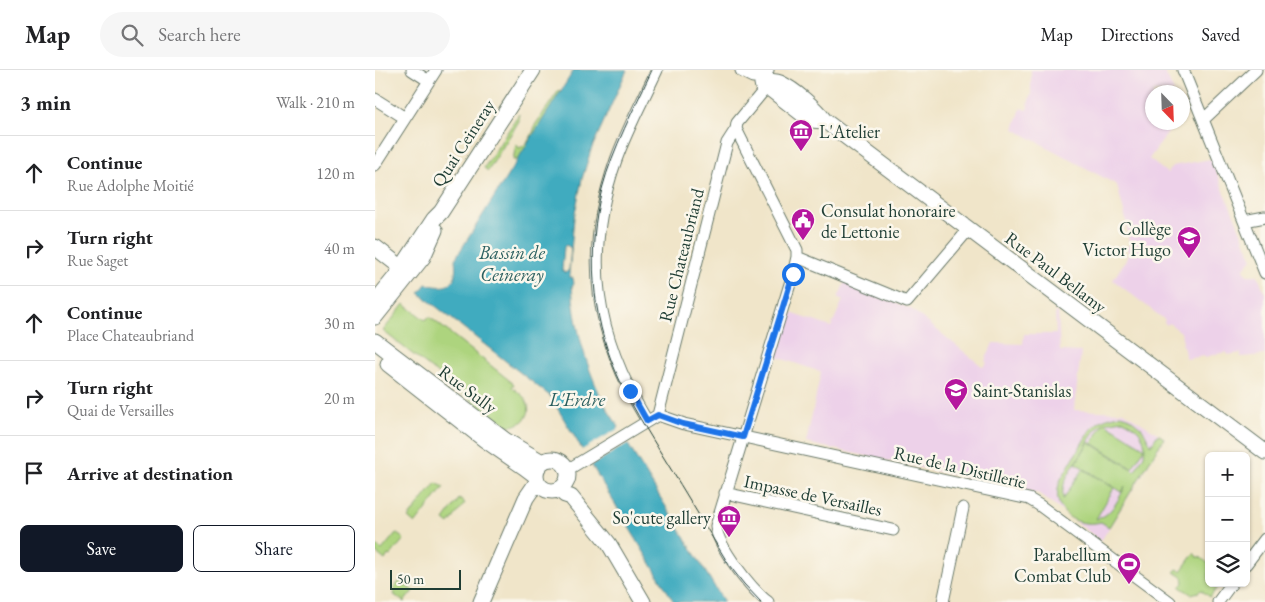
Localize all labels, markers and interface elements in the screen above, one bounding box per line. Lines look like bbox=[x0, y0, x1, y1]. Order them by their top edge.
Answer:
search box bbox=[100, 12, 450, 57]
text: Map bbox=[25, 19, 70, 50]
icon: search bbox=[118, 21, 146, 49]
text: Search here bbox=[158, 22, 241, 47]
text: Map bbox=[1041, 23, 1073, 46]
text: Directions bbox=[1101, 23, 1173, 46]
text: Saved bbox=[1201, 23, 1240, 46]
north arrow bbox=[1145, 85, 1190, 130]
text: 3 min bbox=[20, 89, 71, 116]
text: Walk · 210 m bbox=[276, 92, 355, 113]
street label: Quai Ceineray bbox=[426, 95, 500, 191]
museum icon: L'Atelier bbox=[788, 118, 814, 152]
place label: L'Atelier bbox=[819, 120, 880, 143]
text: Continue bbox=[67, 150, 142, 175]
icon: ahead bbox=[20, 159, 48, 187]
text: 120 m bbox=[316, 163, 355, 184]
text: Rue Adolphe Moitié bbox=[67, 175, 194, 196]
street label: Rue Chateaubriand bbox=[653, 185, 709, 324]
place label: Consulat honoraire de Lettonie bbox=[821, 199, 955, 243]
public building icon: Consulat honoraire de Lettonie bbox=[790, 207, 816, 241]
place label: Collège Victor Hugo bbox=[1083, 217, 1171, 261]
text: Turn right bbox=[67, 225, 153, 250]
school or university icon: Collège Victor Hugo bbox=[1176, 225, 1202, 259]
street label: Rue Paul Bellamy bbox=[1001, 226, 1111, 318]
icon: right bbox=[20, 234, 48, 262]
text: 40 m bbox=[324, 238, 355, 259]
water label: Bassin de Ceineray bbox=[478, 240, 546, 287]
text: Rue Saget bbox=[67, 250, 128, 271]
route start bbox=[782, 263, 805, 286]
text: Continue bbox=[67, 300, 142, 325]
icon: ahead bbox=[20, 309, 48, 337]
text: 30 m bbox=[324, 313, 355, 334]
text: Place Chateaubriand bbox=[67, 325, 194, 346]
street label: Rue Sully bbox=[434, 360, 502, 419]
text: Turn right bbox=[67, 375, 153, 400]
school or university icon: Saint-Stanislas bbox=[943, 377, 969, 411]
place label: Saint-Stanislas bbox=[973, 379, 1071, 402]
route end bbox=[619, 380, 642, 403]
icon: right bbox=[20, 384, 48, 412]
water label: L'Erdre bbox=[548, 387, 606, 412]
text: 20 m bbox=[324, 388, 355, 409]
text: Quai de Versailles bbox=[67, 400, 174, 421]
street label: Rue de la Distillerie bbox=[892, 441, 1028, 493]
map controls bbox=[1205, 452, 1250, 587]
button: + bbox=[1205, 452, 1250, 497]
icon: arrive bbox=[20, 459, 48, 487]
text: Arrive at destination bbox=[67, 461, 233, 486]
street label: Impasse de Versailles bbox=[742, 469, 884, 521]
button: − bbox=[1205, 497, 1250, 542]
museum icon: So'cute gallery bbox=[716, 504, 742, 538]
place label: So'cute gallery bbox=[612, 506, 711, 529]
button: Save bbox=[20, 525, 183, 572]
button: Share bbox=[193, 525, 355, 572]
button: layers bbox=[1205, 542, 1250, 587]
place label: Parabellum Combat Club bbox=[1014, 543, 1111, 587]
sports icon: Parabellum Combat Club bbox=[1116, 551, 1142, 585]
scale bar bbox=[390, 567, 461, 590]
text: 50 m bbox=[397, 570, 424, 588]

